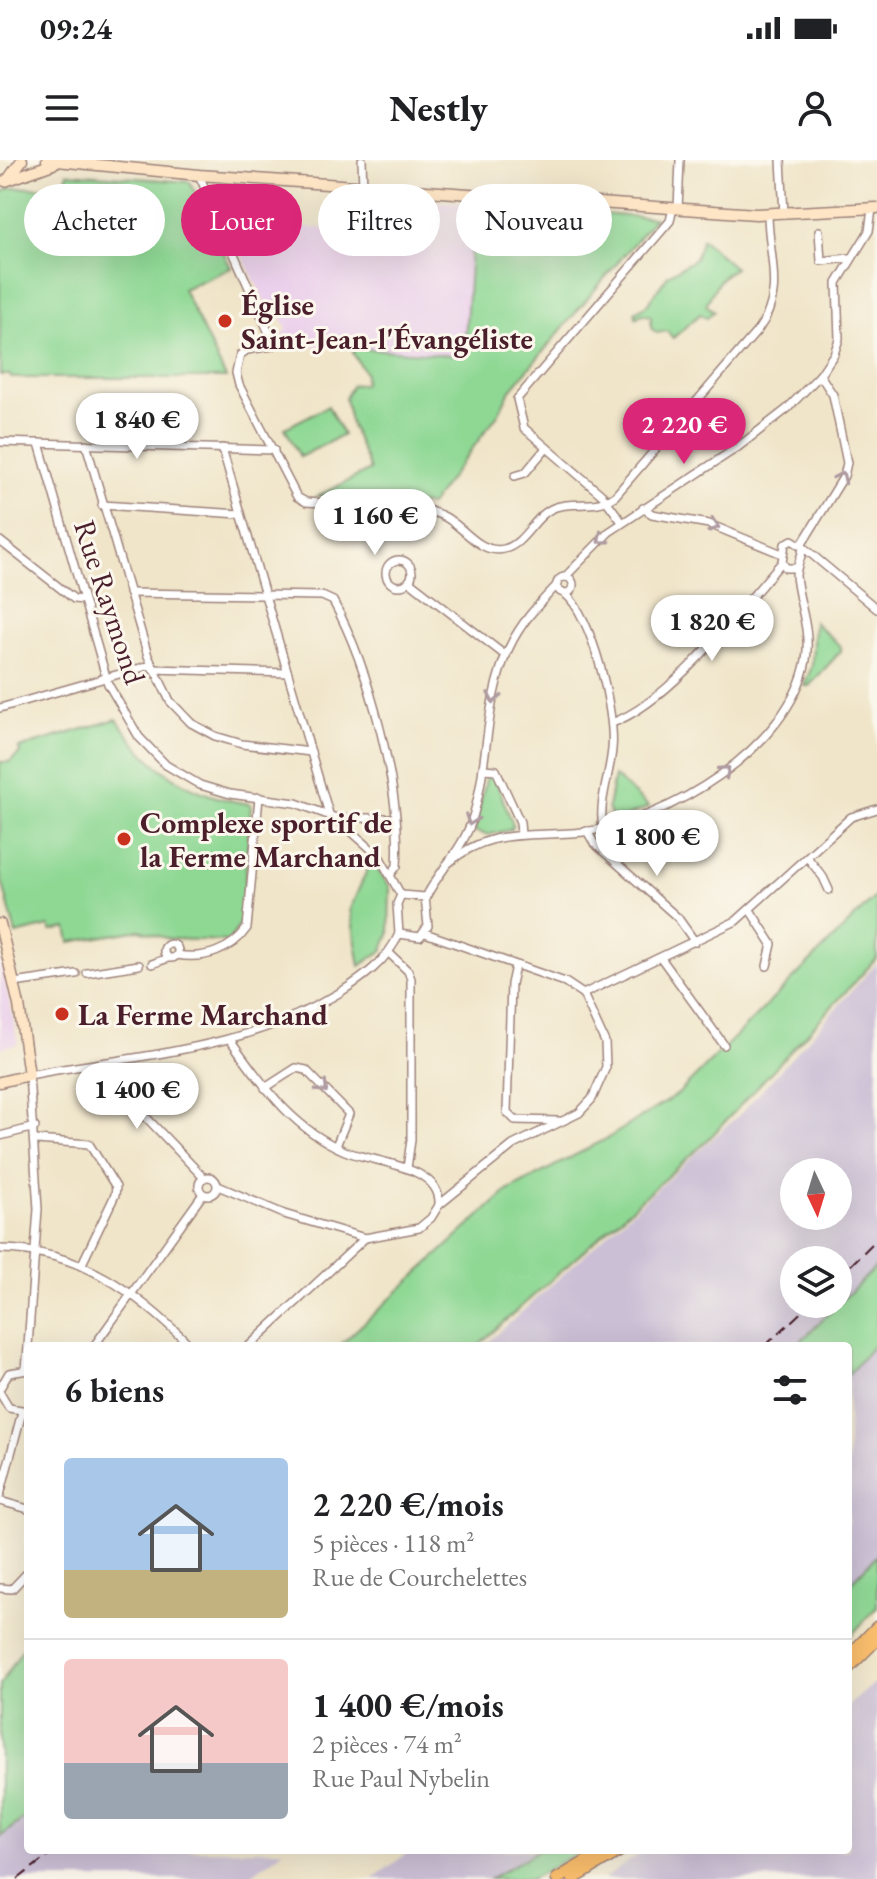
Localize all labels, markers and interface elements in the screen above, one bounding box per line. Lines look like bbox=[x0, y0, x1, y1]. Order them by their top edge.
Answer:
text: 09:24 bbox=[40, 9, 112, 48]
text: Nestly bbox=[389, 85, 488, 132]
icon: menu bbox=[40, 86, 84, 130]
icon: person bbox=[793, 86, 837, 130]
chip: Acheter bbox=[24, 184, 165, 256]
chip: Louer bbox=[181, 184, 302, 256]
chip: Filtres bbox=[318, 184, 440, 256]
chip: Nouveau bbox=[456, 184, 612, 256]
place label: Église Saint-Jean-l'Évangéliste bbox=[241, 285, 533, 358]
marker: Église Saint-Jean-l'Évangéliste bbox=[216, 312, 234, 330]
pin: 1 840 € bbox=[63, 393, 211, 461]
pin: 2 220 € bbox=[610, 398, 758, 466]
text: 1 840 € bbox=[94, 402, 180, 436]
text: 2 220 € bbox=[641, 407, 727, 441]
one-way arrow bbox=[831, 471, 847, 486]
pin: 1 160 € bbox=[301, 489, 449, 557]
text: 1 160 € bbox=[332, 498, 418, 532]
street label: Rue Raymond bbox=[65, 515, 155, 690]
one-way arrow bbox=[706, 517, 720, 533]
one-way arrow bbox=[596, 529, 611, 543]
pin: 1 820 € bbox=[638, 595, 786, 663]
text: 1 820 € bbox=[669, 604, 755, 638]
one-way arrow bbox=[486, 691, 503, 705]
one-way arrow bbox=[715, 766, 730, 781]
place label: Complexe sportif de la Ferme Marchand bbox=[140, 803, 392, 876]
pin: 1 800 € bbox=[583, 810, 731, 878]
one-way arrow bbox=[464, 812, 480, 826]
text: 1 800 € bbox=[614, 819, 700, 853]
marker: Complexe sportif de la Ferme Marchand bbox=[115, 830, 133, 848]
place label: La Ferme Marchand bbox=[78, 995, 328, 1034]
marker: La Ferme Marchand bbox=[53, 1005, 71, 1023]
pin: 1 400 € bbox=[63, 1063, 211, 1131]
text: 1 400 € bbox=[94, 1072, 180, 1106]
one-way arrow bbox=[314, 1079, 329, 1093]
north arrow bbox=[780, 1158, 852, 1230]
map controls bbox=[780, 1158, 852, 1318]
button: layers bbox=[780, 1246, 852, 1318]
text: 6 biens bbox=[64, 1368, 164, 1412]
icon: filters bbox=[768, 1368, 812, 1412]
text: 2 220 €/mois bbox=[312, 1482, 504, 1526]
icon: home bbox=[128, 1490, 224, 1586]
text: 5 pièces · 118 m² bbox=[312, 1526, 474, 1560]
text: Rue de Courchelettes bbox=[312, 1560, 527, 1594]
text: 1 400 €/mois bbox=[312, 1683, 504, 1727]
icon: home bbox=[128, 1691, 224, 1787]
text: 2 pièces · 74 m² bbox=[312, 1727, 462, 1761]
text: Rue Paul Nybelin bbox=[312, 1761, 490, 1795]

